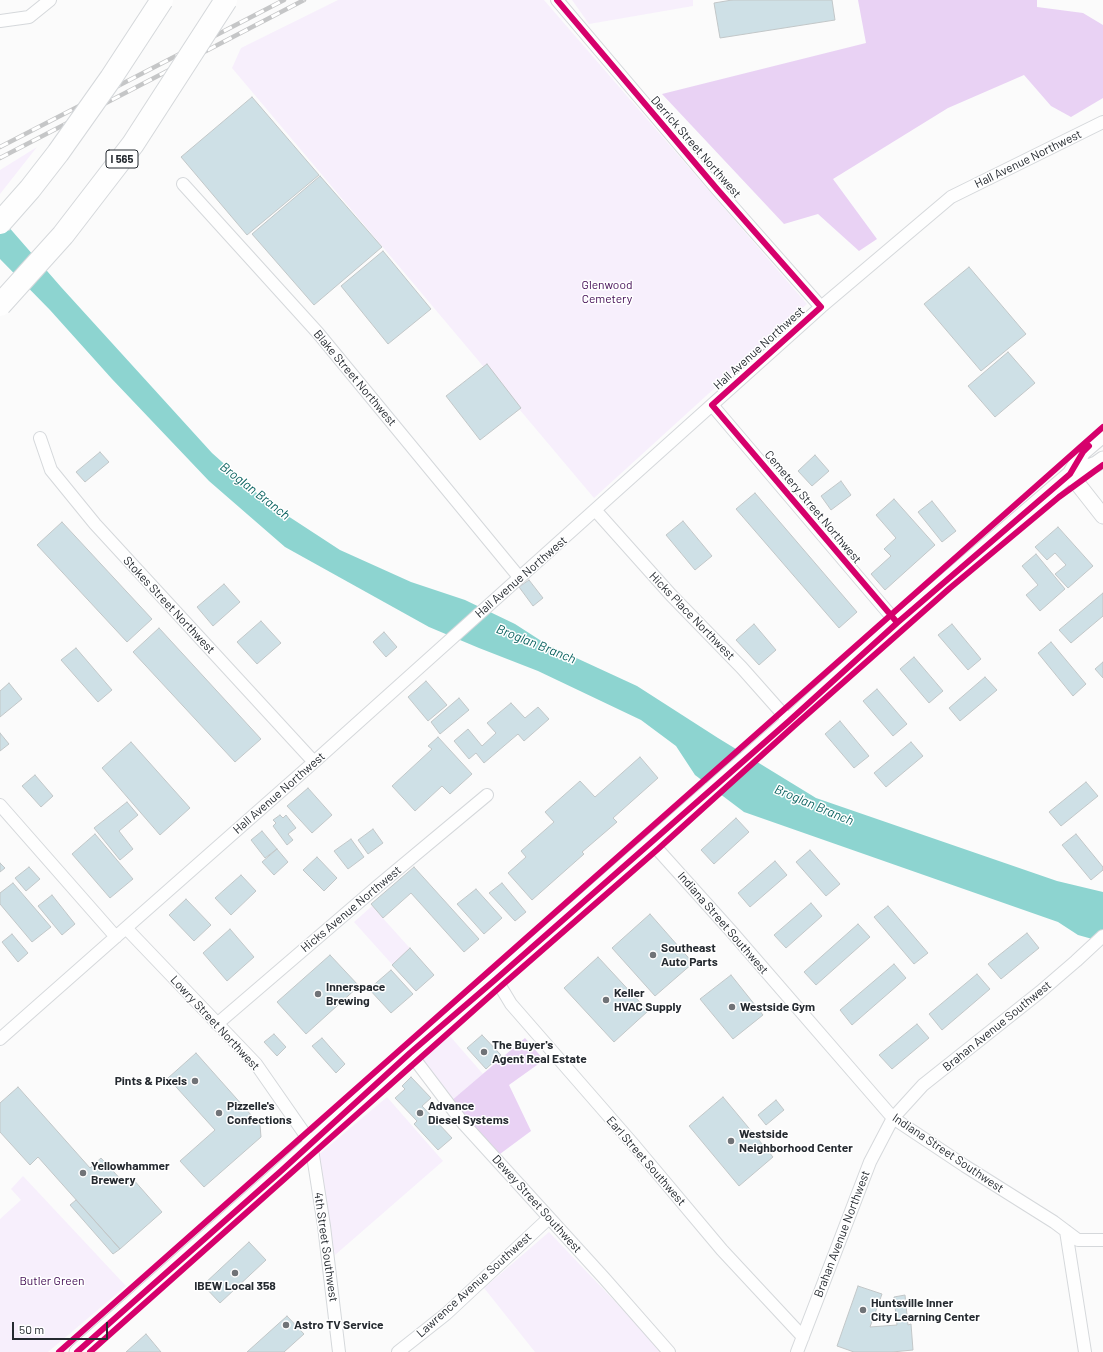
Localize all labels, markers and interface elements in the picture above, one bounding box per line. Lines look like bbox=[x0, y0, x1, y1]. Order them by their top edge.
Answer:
street label: Derrick Street Northwest bbox=[648, 93, 744, 201]
street label: Hall Avenue Northwest bbox=[972, 127, 1084, 191]
road number: I 565 bbox=[106, 150, 138, 168]
park label: Glenwood Cemetery bbox=[582, 278, 632, 306]
street label: Hall Avenue Northwest bbox=[711, 303, 807, 393]
street label: Blake Street Northwest bbox=[311, 327, 399, 429]
street label: Cemetery Street Northwest bbox=[762, 448, 864, 566]
water label: Broglan Branch bbox=[217, 459, 293, 523]
street label: Hall Avenue Northwest bbox=[472, 533, 570, 621]
street label: Stokes Street Northwest bbox=[120, 553, 218, 657]
street label: Hicks Place Northwest bbox=[646, 569, 738, 663]
water label: Broglan Branch bbox=[494, 621, 578, 667]
street label: Hall Avenue Northwest bbox=[230, 749, 328, 837]
water label: Broglan Branch bbox=[772, 781, 856, 829]
street label: Hicks Avenue Northwest bbox=[298, 863, 404, 955]
street label: Indiana Street Southwest bbox=[675, 869, 771, 977]
place label: Southeast Auto Parts bbox=[661, 941, 718, 969]
marker: Southeast Auto Parts bbox=[648, 950, 658, 960]
street label: Lowry Street Northwest bbox=[167, 973, 263, 1073]
street label: Brahan Avenue Southwest bbox=[940, 978, 1054, 1074]
place label: Innerspace Brewing bbox=[326, 980, 385, 1008]
place label: Keller HVAC Supply bbox=[614, 986, 682, 1014]
marker: Innerspace Brewing bbox=[313, 989, 323, 999]
marker: Keller HVAC Supply bbox=[601, 995, 611, 1005]
place label: Westside Gym bbox=[740, 1000, 815, 1014]
marker: Westside Gym bbox=[727, 1002, 737, 1012]
place label: The Buyer's Agent Real Estate bbox=[492, 1038, 587, 1066]
marker: The Buyer's Agent Real Estate bbox=[479, 1047, 489, 1057]
place label: Pints & Pixels bbox=[115, 1074, 187, 1088]
marker: Pints & Pixels bbox=[190, 1076, 200, 1086]
place label: Pizzelle's Confections bbox=[227, 1099, 292, 1127]
place label: Advance Diesel Systems bbox=[428, 1099, 509, 1127]
marker: Pizzelle's Confections bbox=[214, 1108, 224, 1118]
marker: Advance Diesel Systems bbox=[415, 1108, 425, 1118]
street label: Indiana Street Southwest bbox=[890, 1110, 1006, 1196]
street label: Earl Street Southwest bbox=[603, 1113, 689, 1209]
place label: Westside Neighborhood Center bbox=[739, 1127, 853, 1155]
marker: Westside Neighborhood Center bbox=[726, 1136, 736, 1146]
street label: Dewey Street Southwest bbox=[489, 1152, 585, 1256]
place label: Yellowhammer Brewery bbox=[91, 1159, 170, 1187]
marker: Yellowhammer Brewery bbox=[78, 1168, 88, 1178]
street label: Brahan Avenue Northwest bbox=[811, 1169, 873, 1299]
street label: 4th Street Southwest bbox=[311, 1191, 341, 1303]
street label: Lawrence Avenue Southwest bbox=[414, 1230, 534, 1340]
marker: IBEW Local 358 bbox=[230, 1268, 240, 1278]
park label: Butler Green bbox=[19, 1274, 85, 1288]
place label: IBEW Local 358 bbox=[194, 1279, 276, 1293]
place label: Huntsville Inner City Learning Center bbox=[871, 1296, 980, 1324]
marker: Huntsville Inner City Learning Center bbox=[858, 1305, 868, 1315]
scale bar bbox=[14, 1314, 110, 1340]
place label: Astro TV Service bbox=[294, 1318, 384, 1332]
marker: Astro TV Service bbox=[281, 1320, 291, 1330]
text: 50 m bbox=[19, 1322, 44, 1336]

